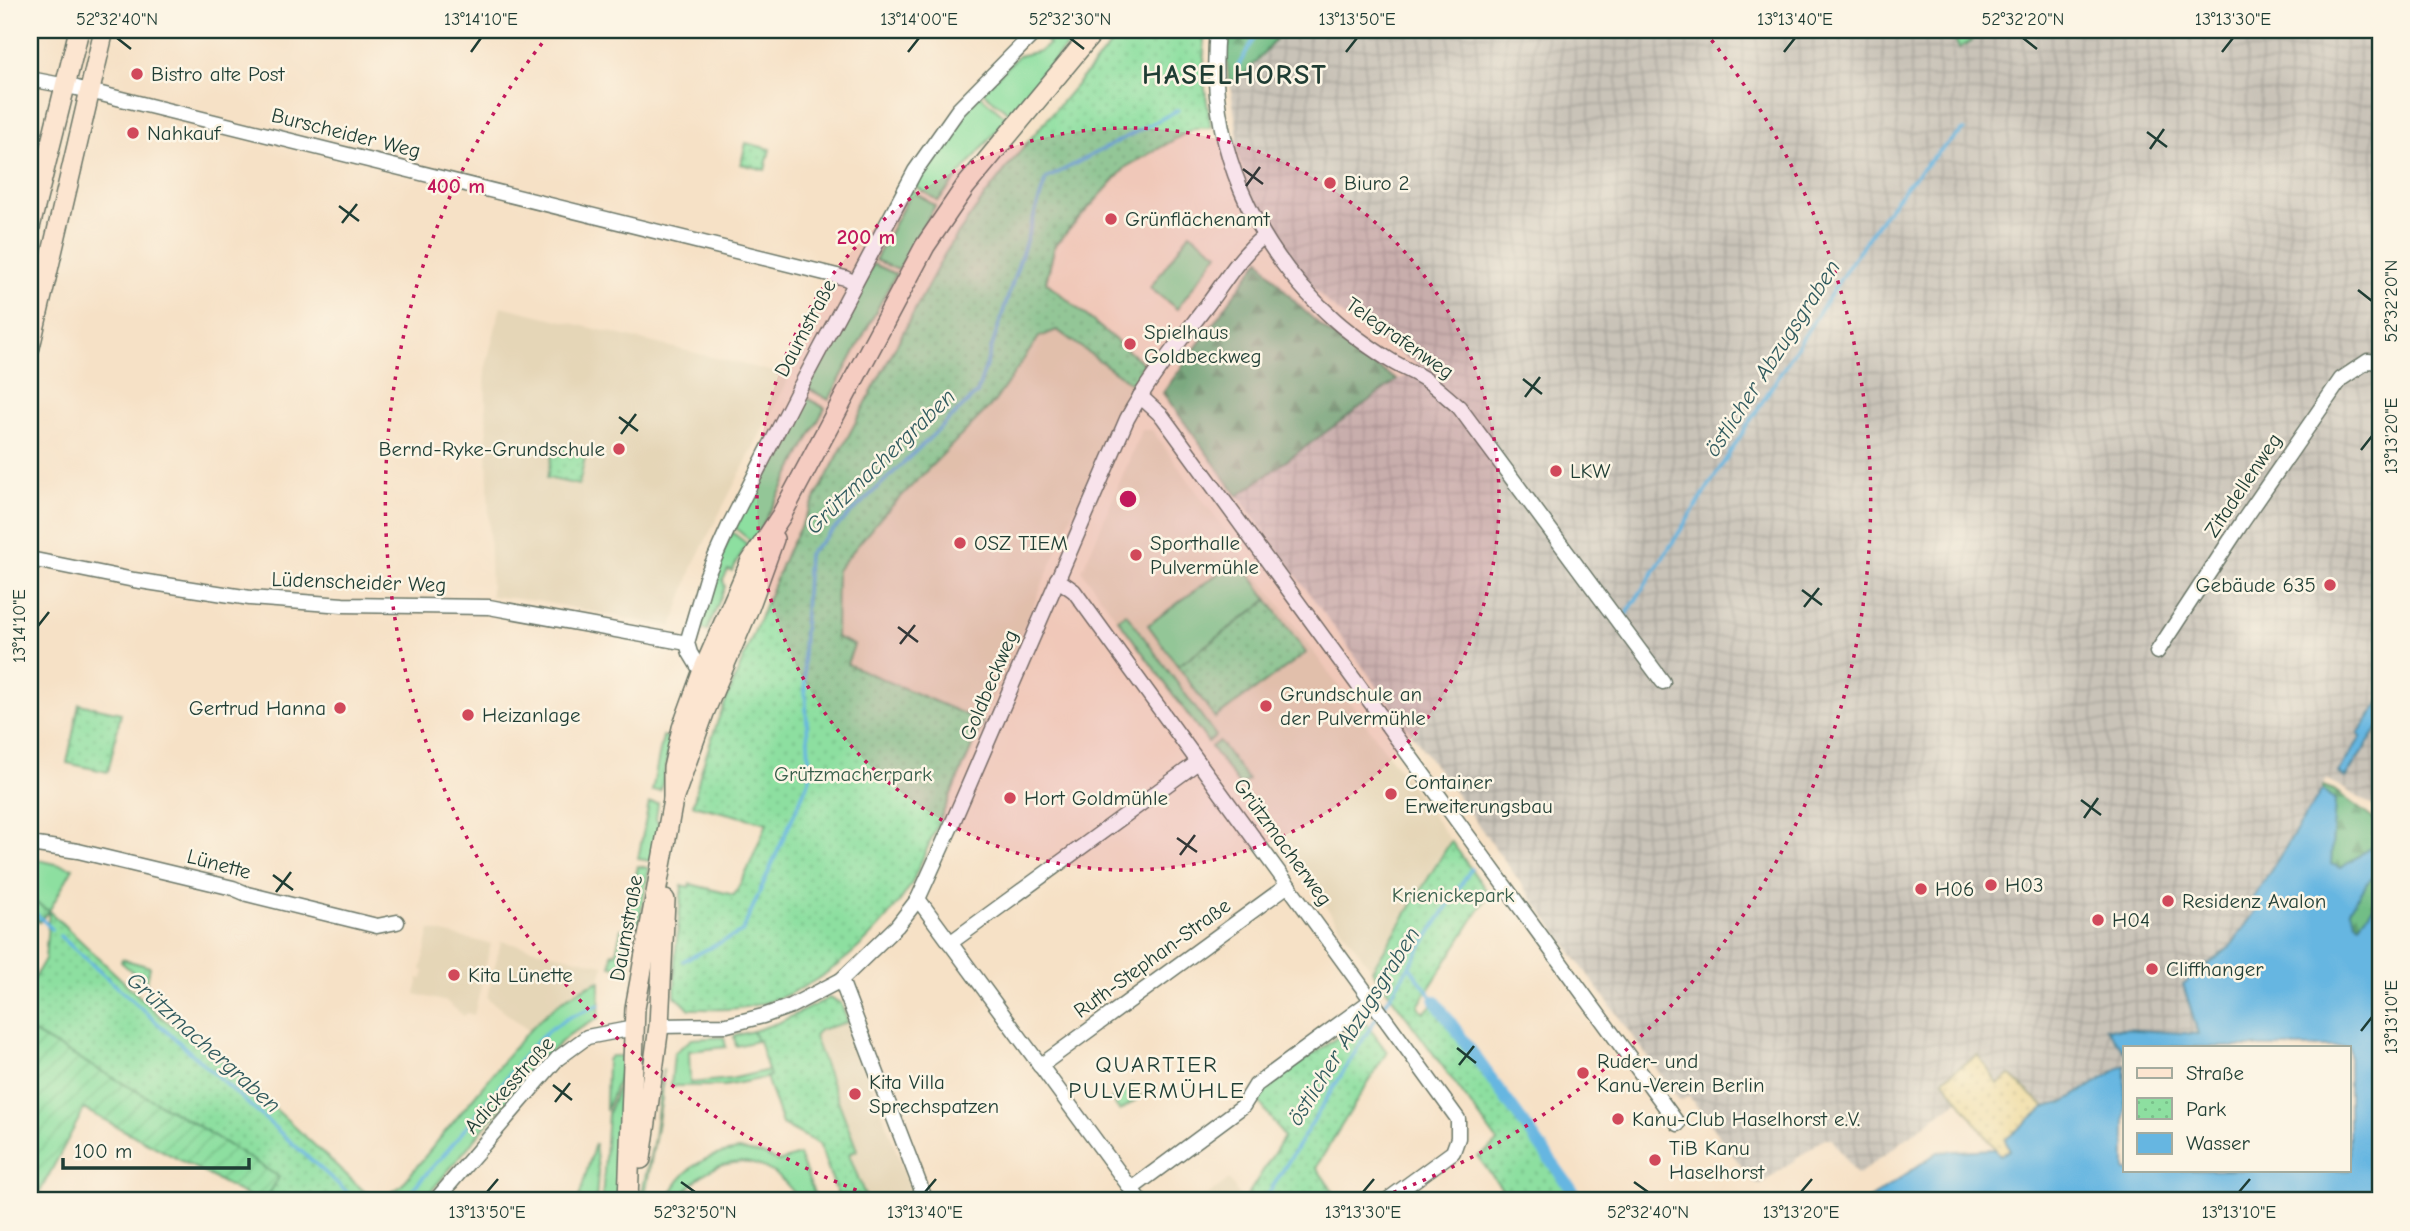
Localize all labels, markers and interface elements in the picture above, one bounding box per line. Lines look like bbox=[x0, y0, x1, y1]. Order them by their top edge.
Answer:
text: 52°32'40"N bbox=[76, 9, 158, 30]
text: 13°14'10"E bbox=[444, 9, 518, 30]
text: 13°14'00"E bbox=[880, 9, 958, 30]
text: 52°32'30"N bbox=[1029, 9, 1111, 30]
text: 13°13'50"E bbox=[1319, 9, 1396, 30]
text: 13°13'40"E bbox=[1757, 9, 1833, 30]
text: 52°32'20"N bbox=[1982, 9, 2064, 30]
text: 13°13'30"E bbox=[2195, 9, 2271, 30]
district label: HASELHORST bbox=[1142, 59, 1328, 91]
place label: Bistro alte Post bbox=[151, 62, 286, 86]
marker: Bistro alte Post bbox=[129, 66, 145, 82]
street label: Burscheider Weg bbox=[269, 103, 423, 163]
place label: Nahkauf bbox=[147, 121, 221, 145]
marker: Nahkauf bbox=[125, 125, 141, 141]
place label: Biuro 2 bbox=[1344, 171, 1410, 195]
text: 400 m bbox=[427, 174, 485, 198]
marker: Biuro 2 bbox=[1322, 175, 1338, 191]
place label: Grünflächenamt bbox=[1125, 207, 1271, 231]
marker: Grünflächenamt bbox=[1103, 211, 1119, 227]
text: 200 m bbox=[837, 225, 895, 249]
water label: östlicher Abzugsgraben bbox=[1699, 255, 1846, 462]
text: 52°32'20"N bbox=[2381, 260, 2402, 342]
street label: Daumstraße bbox=[769, 275, 841, 381]
street label: Telegrafenweg bbox=[1341, 292, 1459, 384]
place label: Spielhaus Goldbeckweg bbox=[1144, 320, 1262, 368]
marker: Spielhaus Goldbeckweg bbox=[1122, 336, 1138, 352]
water label: Grützmachergraben bbox=[800, 383, 961, 540]
text: 13°13'20"E bbox=[2381, 398, 2402, 474]
street label: Zitadellenweg bbox=[2199, 429, 2287, 541]
place label: Bernd-Ryke-Grundschule bbox=[379, 437, 605, 461]
marker: Bernd-Ryke-Grundschule bbox=[611, 441, 627, 457]
place label: LKW bbox=[1570, 459, 1611, 483]
marker: LKW bbox=[1548, 463, 1564, 479]
centre of rings bbox=[1116, 487, 1140, 511]
place label: OSZ TIEM bbox=[974, 531, 1068, 555]
place label: Sporthalle Pulvermühle bbox=[1150, 531, 1259, 579]
marker: OSZ TIEM bbox=[952, 535, 968, 551]
marker: Sporthalle Pulvermühle bbox=[1128, 547, 1144, 563]
street label: Lüdenscheider Weg bbox=[271, 567, 447, 597]
place label: Gebäude 635 bbox=[2196, 573, 2316, 597]
marker: Gebäude 635 bbox=[2322, 577, 2338, 593]
text: 13°14'10"E bbox=[9, 589, 30, 663]
street label: Goldbeckweg bbox=[955, 626, 1023, 744]
place label: Grundschule an der Pulvermühle bbox=[1280, 682, 1426, 730]
place label: Gertrud Hanna bbox=[189, 696, 326, 720]
marker: Grundschule an der Pulvermühle bbox=[1258, 698, 1274, 714]
marker: Gertrud Hanna bbox=[332, 700, 348, 716]
place label: Heizanlage bbox=[482, 703, 581, 727]
marker: Heizanlage bbox=[460, 707, 476, 723]
park label: Grützmacherpark bbox=[774, 762, 932, 786]
place label: Container Erweiterungsbau bbox=[1405, 770, 1553, 818]
street label: Grützmacherweg bbox=[1229, 774, 1337, 910]
place label: Hort Goldmühle bbox=[1024, 786, 1168, 810]
marker: Container Erweiterungsbau bbox=[1383, 786, 1399, 802]
marker: Hort Goldmühle bbox=[1002, 790, 1018, 806]
street label: Lünette bbox=[184, 844, 254, 884]
street label: Daumstraße bbox=[605, 873, 647, 983]
place label: H03 bbox=[2005, 873, 2044, 897]
place label: H06 bbox=[1935, 877, 1974, 901]
marker: H03 bbox=[1983, 877, 1999, 893]
marker: H06 bbox=[1913, 881, 1929, 897]
park label: Krienickepark bbox=[1392, 883, 1514, 907]
place label: Residenz Avalon bbox=[2182, 889, 2326, 913]
street label: Ruth-Stephan-Straße bbox=[1069, 893, 1235, 1023]
marker: Residenz Avalon bbox=[2160, 893, 2176, 909]
place label: H04 bbox=[2112, 908, 2150, 932]
marker: H04 bbox=[2090, 912, 2106, 928]
water label: östlicher Abzugsgraben bbox=[1281, 922, 1426, 1131]
place label: Cliffhanger bbox=[2166, 957, 2264, 981]
marker: Cliffhanger bbox=[2144, 961, 2160, 977]
place label: Kita Lünette bbox=[468, 963, 573, 987]
water label: Grützmachergraben bbox=[121, 966, 286, 1119]
marker: Kita Lünette bbox=[446, 967, 462, 983]
text: 13°13'10"E bbox=[2381, 980, 2402, 1054]
street label: Adickesstraße bbox=[459, 1032, 559, 1138]
legend bbox=[2123, 1046, 2350, 1172]
place label: Ruder- und Kanu-Verein Berlin bbox=[1597, 1049, 1765, 1097]
district label: QUARTIER PULVERMÜHLE bbox=[1068, 1051, 1246, 1104]
text: Straße bbox=[2186, 1061, 2244, 1085]
marker: Ruder- und Kanu-Verein Berlin bbox=[1575, 1065, 1591, 1081]
place label: Kita Villa Sprechspatzen bbox=[869, 1070, 999, 1118]
marker: Kita Villa Sprechspatzen bbox=[847, 1086, 863, 1102]
text: Park bbox=[2186, 1097, 2226, 1121]
place label: Kanu-Club Haselhorst e.V. bbox=[1632, 1107, 1860, 1131]
marker: Kanu-Club Haselhorst e.V. bbox=[1610, 1111, 1626, 1127]
scale bar bbox=[63, 1126, 248, 1170]
text: Wasser bbox=[2186, 1131, 2251, 1155]
place label: TiB Kanu Haselhorst bbox=[1669, 1136, 1765, 1184]
text: 100 m bbox=[74, 1139, 132, 1163]
marker: TiB Kanu Haselhorst bbox=[1647, 1152, 1663, 1168]
text: 13°13'50"E bbox=[449, 1202, 526, 1223]
text: 52°32'50"N bbox=[653, 1202, 737, 1223]
text: 13°13'40"E bbox=[887, 1202, 963, 1223]
text: 13°13'30"E bbox=[1325, 1202, 1401, 1223]
text: 52°32'40"N bbox=[1607, 1202, 1689, 1223]
text: 13°13'20"E bbox=[1763, 1202, 1839, 1223]
text: 13°13'10"E bbox=[2202, 1202, 2276, 1223]

